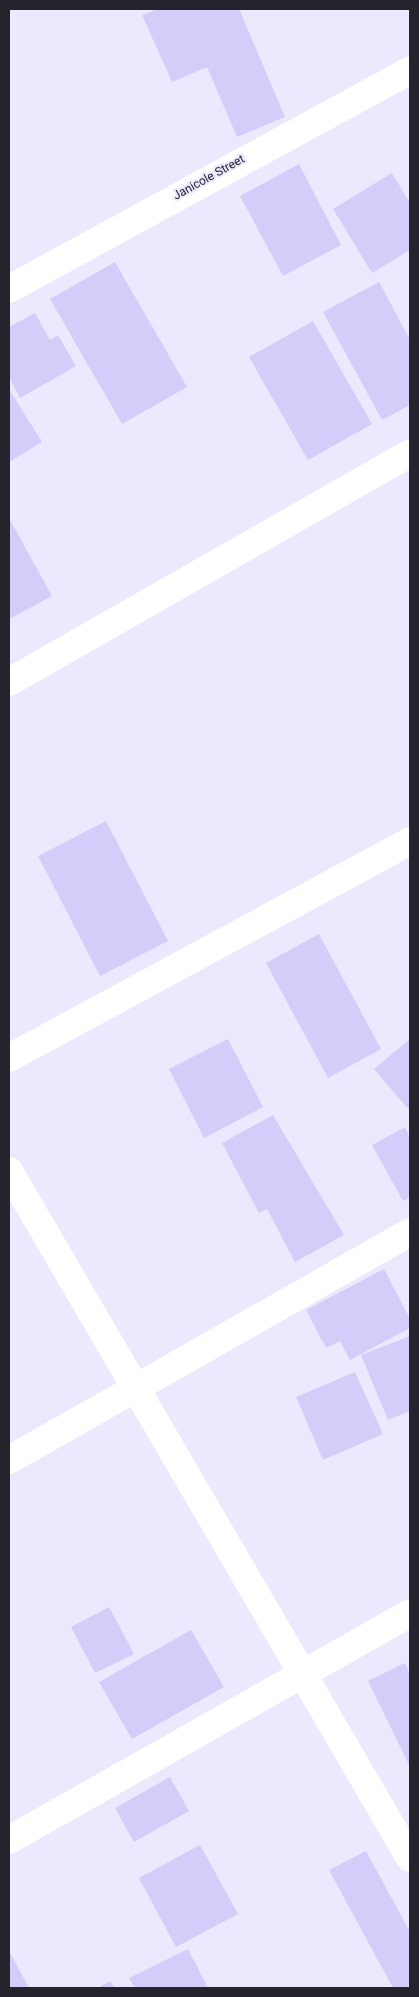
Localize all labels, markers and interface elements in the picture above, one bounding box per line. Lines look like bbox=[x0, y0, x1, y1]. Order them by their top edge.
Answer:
street label: Janicole Street bbox=[171, 152, 247, 204]

